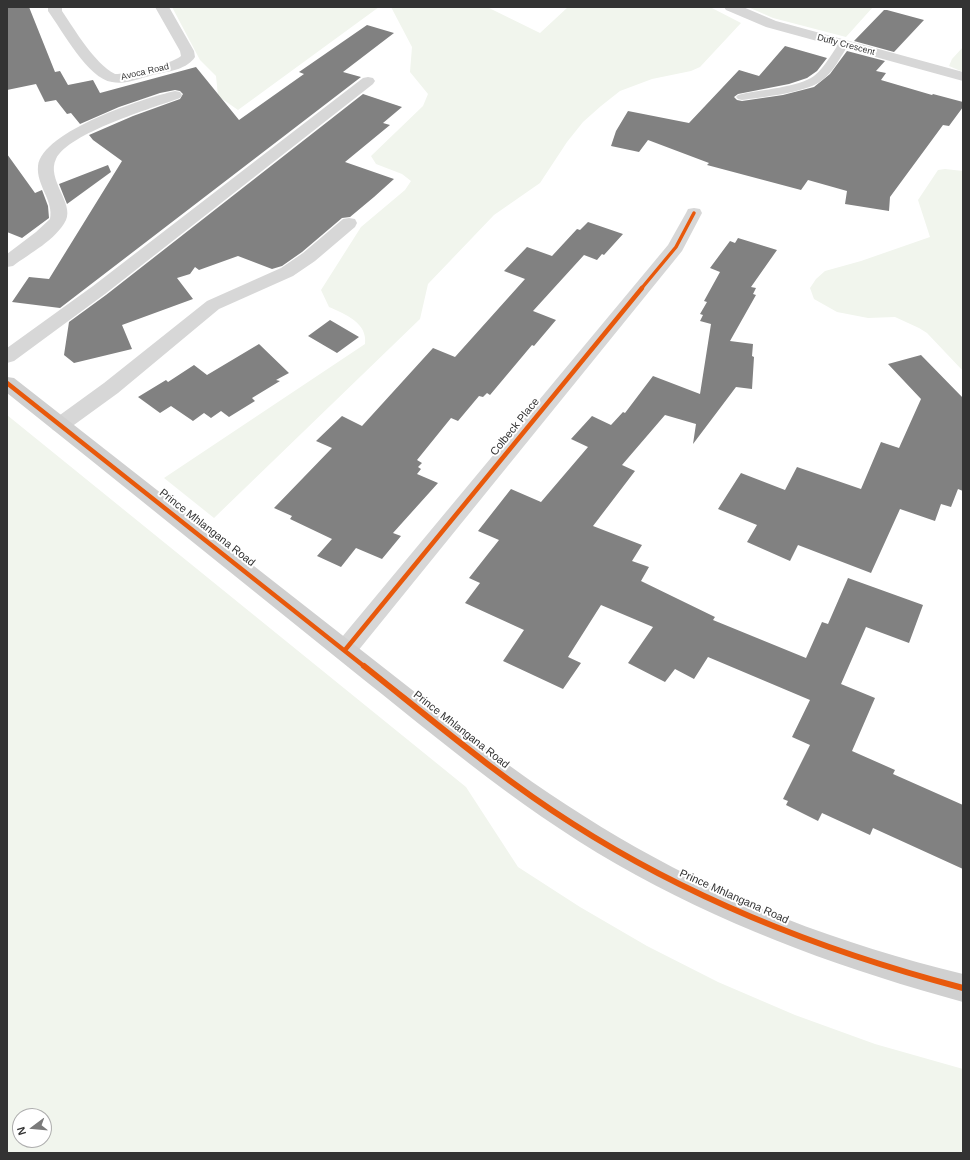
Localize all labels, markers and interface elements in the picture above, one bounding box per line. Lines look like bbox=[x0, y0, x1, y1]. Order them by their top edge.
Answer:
street label: Duffy Crescent bbox=[816, 32, 876, 58]
street label: Avoca Road bbox=[120, 61, 170, 83]
street label: Colbeck Place bbox=[488, 396, 542, 458]
street label: Prince Mhlangana Road bbox=[156, 486, 258, 570]
street label: Prince Mhlangana Road bbox=[410, 688, 512, 772]
street label: Prince Mhlangana Road bbox=[677, 867, 791, 927]
north arrow bbox=[12, 1108, 52, 1148]
text: N bbox=[15, 1126, 28, 1137]

